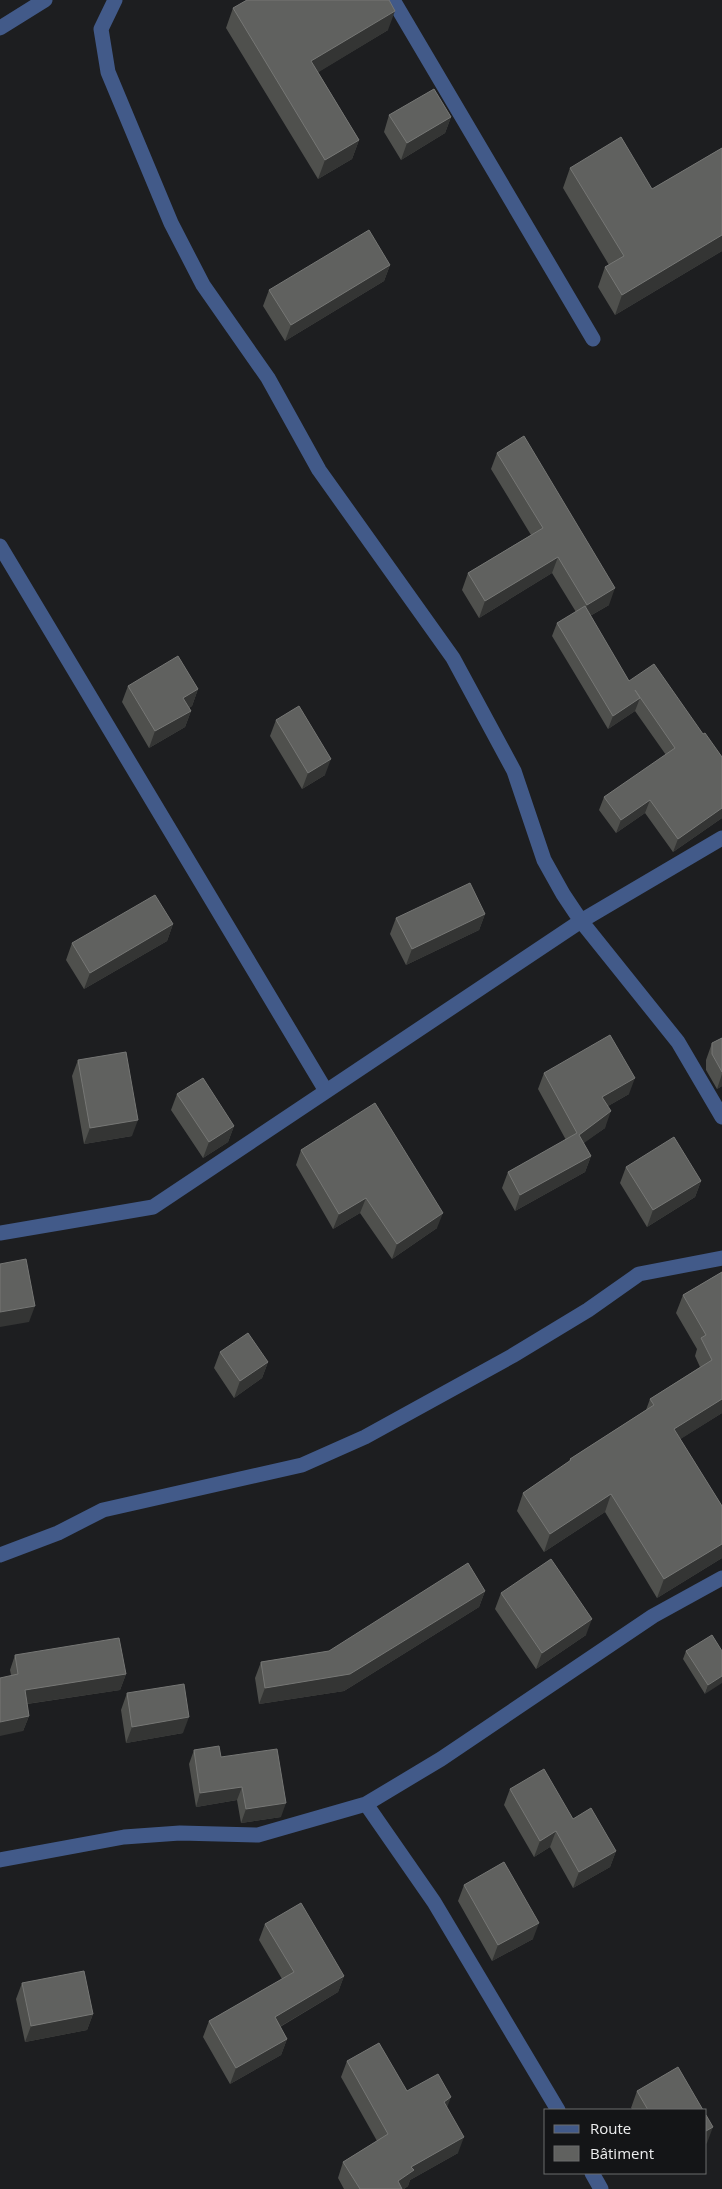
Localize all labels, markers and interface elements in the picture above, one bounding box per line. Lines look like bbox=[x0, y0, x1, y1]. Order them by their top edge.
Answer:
legend bbox=[544, 2109, 707, 2174]
text: Route bbox=[590, 2118, 631, 2138]
text: Bâtiment bbox=[590, 2143, 654, 2163]

